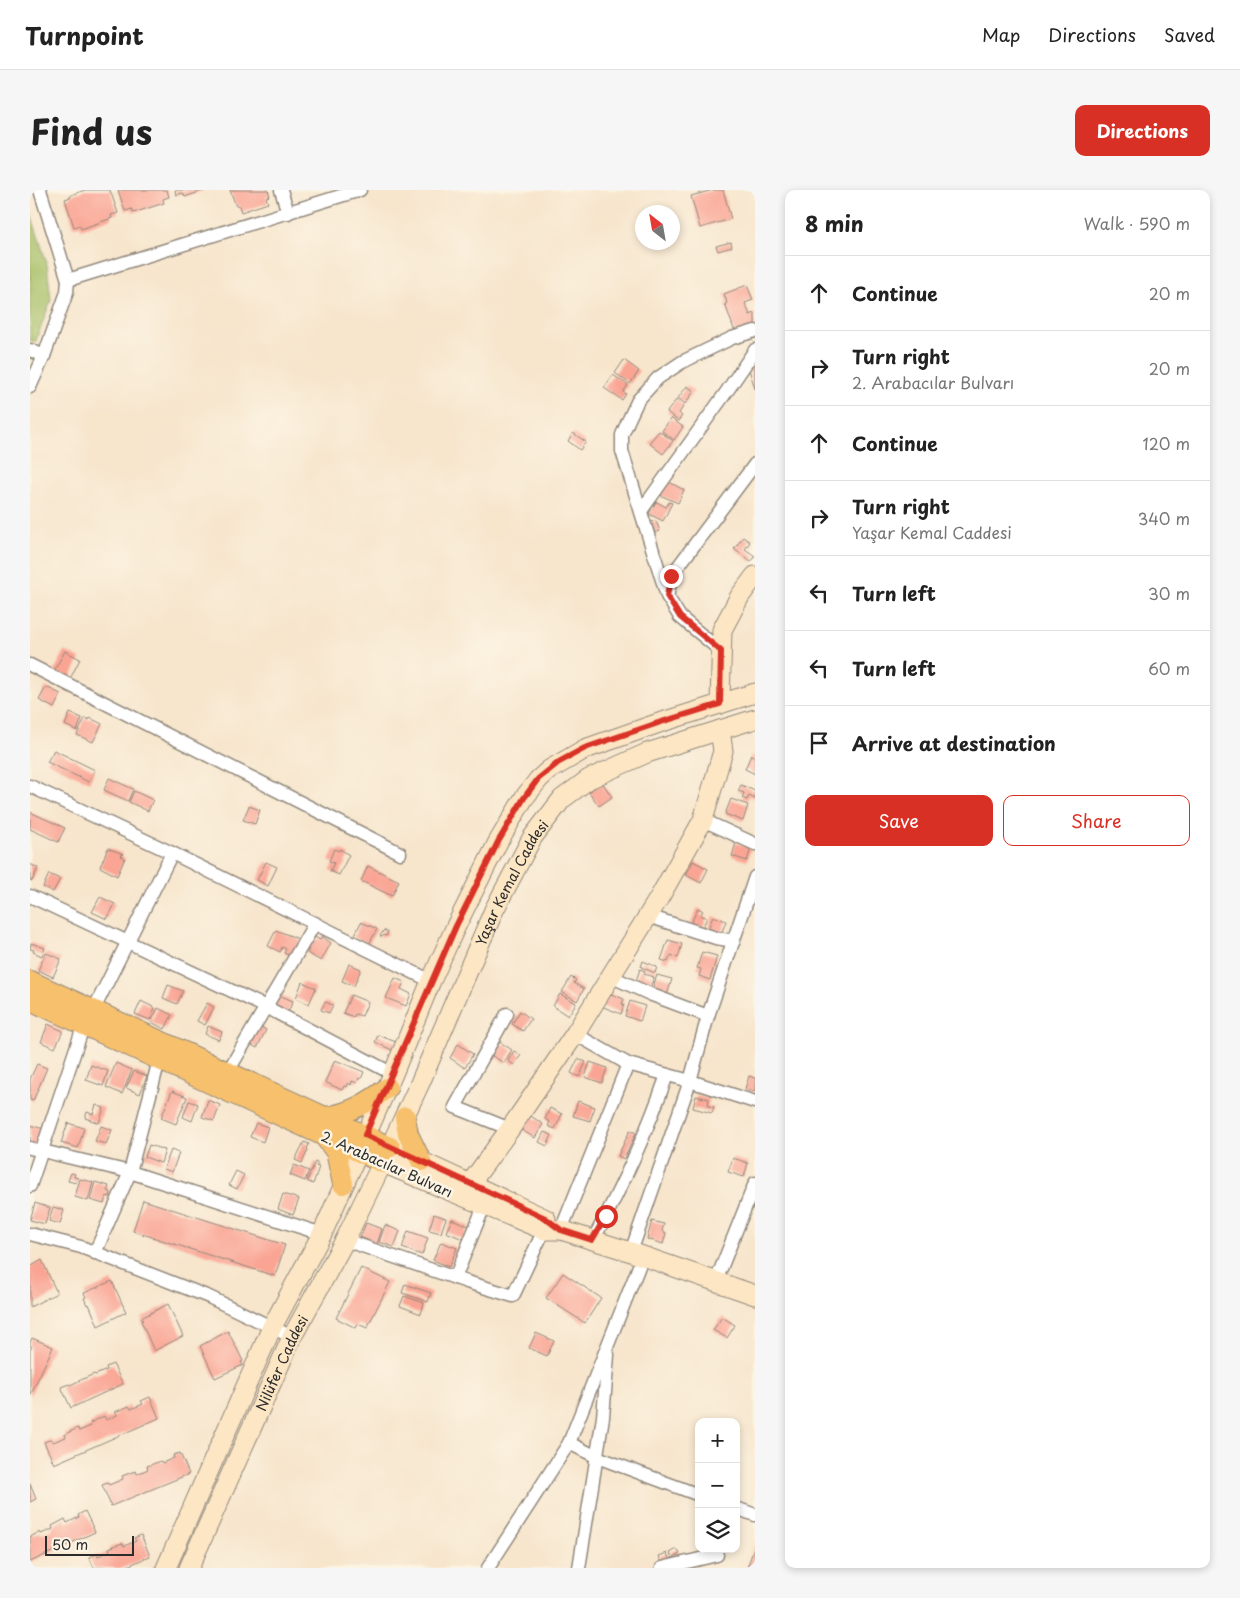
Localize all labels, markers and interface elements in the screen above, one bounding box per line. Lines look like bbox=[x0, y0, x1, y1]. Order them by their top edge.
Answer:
text: Turnpoint bbox=[25, 17, 144, 53]
text: Map bbox=[982, 21, 1020, 48]
text: Directions bbox=[1048, 21, 1136, 48]
text: Saved bbox=[1164, 21, 1215, 48]
text: Find us bbox=[30, 104, 152, 157]
button: Directions bbox=[1075, 105, 1210, 156]
north arrow bbox=[635, 205, 680, 250]
text: 8 min bbox=[805, 207, 864, 239]
text: Walk · 590 m bbox=[1084, 211, 1190, 235]
icon: ahead bbox=[805, 279, 833, 307]
text: Continue bbox=[852, 279, 938, 307]
text: 20 m bbox=[1149, 281, 1190, 305]
text: Turn right bbox=[852, 342, 950, 370]
icon: right bbox=[805, 354, 833, 382]
text: 20 m bbox=[1149, 356, 1190, 380]
text: 2. Arabacılar Bulvarı bbox=[852, 370, 1014, 394]
icon: ahead bbox=[805, 429, 833, 457]
text: Continue bbox=[852, 429, 938, 457]
text: 120 m bbox=[1143, 431, 1190, 455]
text: Turn right bbox=[852, 492, 950, 520]
icon: right bbox=[805, 504, 833, 532]
text: 340 m bbox=[1138, 506, 1190, 530]
text: Yaşar Kemal Caddesi bbox=[852, 520, 1012, 544]
route end bbox=[660, 565, 683, 588]
icon: left bbox=[805, 579, 833, 607]
text: Turn left bbox=[852, 579, 936, 607]
text: 30 m bbox=[1148, 581, 1190, 605]
icon: left bbox=[805, 654, 833, 682]
text: Turn left bbox=[852, 654, 936, 682]
text: 60 m bbox=[1148, 656, 1190, 680]
icon: arrive bbox=[805, 729, 833, 757]
text: Arrive at destination bbox=[852, 729, 1056, 757]
button: Save bbox=[805, 795, 993, 846]
button: Share bbox=[1003, 795, 1190, 846]
street label: Yaşar Kemal Caddesi bbox=[470, 815, 553, 949]
street label: 2. Arabacılar Bulvarı bbox=[318, 1126, 456, 1202]
route start bbox=[595, 1205, 618, 1228]
street label: Nilüfer Caddesi bbox=[250, 1311, 313, 1414]
map controls bbox=[695, 1418, 740, 1553]
button: + bbox=[695, 1418, 740, 1463]
button: − bbox=[695, 1463, 740, 1508]
button: layers bbox=[695, 1508, 740, 1553]
scale bar bbox=[45, 1533, 134, 1556]
text: 50 m bbox=[52, 1534, 88, 1555]

